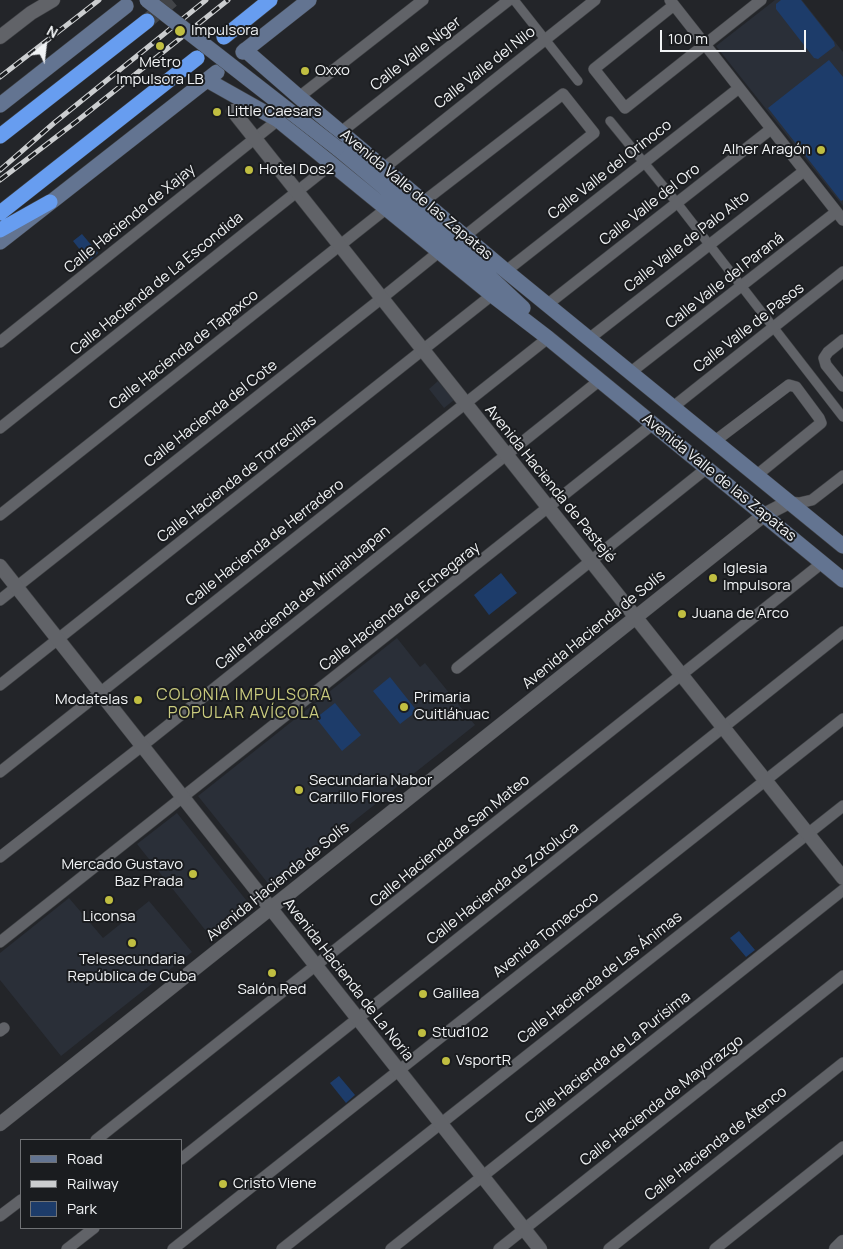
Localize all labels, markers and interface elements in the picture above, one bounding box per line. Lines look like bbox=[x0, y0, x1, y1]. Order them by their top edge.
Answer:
street label: Calle Valle Níger bbox=[367, 13, 465, 95]
north arrow bbox=[20, 20, 70, 70]
scale bar bbox=[663, 20, 809, 52]
text: N bbox=[44, 21, 62, 42]
place label: Impulsora bbox=[191, 22, 259, 40]
street label: Calle Valle del Nilo bbox=[431, 23, 539, 113]
marker: Impulsora bbox=[173, 24, 187, 38]
text: 100 m bbox=[668, 28, 708, 49]
marker: Metro Impulsora LB bbox=[154, 40, 166, 52]
place label: Metro Impulsora LB bbox=[116, 54, 204, 89]
place label: Oxxo bbox=[315, 62, 350, 80]
marker: Oxxo bbox=[299, 65, 311, 77]
place label: Little Caesars bbox=[227, 103, 322, 121]
marker: Little Caesars bbox=[211, 106, 223, 118]
street label: Calle Valle del Orinoco bbox=[545, 116, 675, 224]
street label: Avenida Valle de las Zapatas bbox=[336, 126, 496, 264]
place label: Alher Aragón bbox=[722, 141, 811, 159]
marker: Alher Aragón bbox=[815, 144, 827, 156]
street label: Calle Valle del Oro bbox=[596, 160, 704, 250]
street label: Calle Hacienda de Xajay bbox=[61, 161, 199, 277]
place label: Hotel Dos2 bbox=[259, 161, 334, 179]
marker: Hotel Dos2 bbox=[243, 164, 255, 176]
street label: Calle Valle de Palo Alto bbox=[621, 188, 753, 296]
street label: Calle Hacienda de La Escondida bbox=[67, 209, 247, 359]
street label: Calle Valle del Paraná bbox=[662, 229, 788, 333]
street label: Calle Valle de Pasos bbox=[690, 279, 808, 377]
street label: Calle Hacienda de Tapaxco bbox=[106, 286, 262, 414]
street label: Calle Hacienda del Cote bbox=[141, 356, 281, 472]
street label: Avenida Hacienda de Pastejé bbox=[481, 401, 619, 567]
street label: Avenida Valle de las Zapatas bbox=[638, 410, 800, 546]
street label: Calle Hacienda de Torrecillas bbox=[154, 411, 320, 547]
street label: Calle Hacienda de Herradero bbox=[182, 476, 348, 610]
street label: Calle Hacienda de Mimiahuapan bbox=[212, 522, 394, 674]
street label: Calle Hacienda de Echegaray bbox=[316, 539, 484, 675]
place label: Iglesia Impulsora bbox=[723, 560, 791, 595]
street label: Avenida Hacienda de Solís bbox=[519, 567, 669, 693]
marker: Iglesia Impulsora bbox=[707, 572, 719, 584]
place label: Juana de Arco bbox=[692, 605, 789, 623]
marker: Juana de Arco bbox=[676, 608, 688, 620]
district label: COLONIA IMPULSORA POPULAR AVÍCOLA bbox=[154, 686, 334, 724]
place label: Primaria Cuitláhuac bbox=[414, 689, 489, 724]
place label: Modatelas bbox=[55, 691, 128, 709]
marker: Modatelas bbox=[132, 694, 144, 706]
marker: Primaria Cuitláhuac bbox=[398, 701, 410, 713]
street label: Calle Hacienda de San Mateo bbox=[367, 771, 533, 911]
place label: Secundaria Nabor Carrillo Flores bbox=[309, 772, 432, 807]
marker: Secundaria Nabor Carrillo Flores bbox=[293, 784, 305, 796]
street label: Avenida Hacienda de Solís bbox=[203, 819, 353, 945]
street label: Calle Hacienda de Zotoluca bbox=[423, 819, 583, 949]
place label: Mercado Gustavo Baz Prada bbox=[61, 856, 183, 891]
marker: Mercado Gustavo Baz Prada bbox=[187, 868, 199, 880]
street label: Avenida Tomacoco bbox=[490, 888, 602, 982]
marker: Liconsa bbox=[103, 894, 115, 906]
street label: Avenida Hacienda de La Noria bbox=[279, 895, 417, 1065]
place label: Liconsa bbox=[82, 908, 136, 926]
street label: Calle Hacienda de Las Ánimas bbox=[514, 908, 686, 1048]
marker: Telesecundaria República de Cuba bbox=[126, 937, 138, 949]
place label: Telesecundaria República de Cuba bbox=[68, 951, 196, 986]
marker: Salón Red bbox=[266, 967, 278, 979]
place label: Salón Red bbox=[238, 981, 306, 999]
place label: Galilea bbox=[433, 985, 479, 1003]
marker: Galilea bbox=[417, 988, 429, 1000]
street label: Calle Hacienda de La Purísima bbox=[522, 988, 694, 1128]
place label: Stud102 bbox=[432, 1024, 489, 1042]
marker: Stud102 bbox=[416, 1027, 428, 1039]
street label: Calle Hacienda de Mayorazgo bbox=[577, 1032, 747, 1170]
place label: VsportR bbox=[456, 1052, 511, 1070]
marker: VsportR bbox=[440, 1055, 452, 1067]
street label: Calle Hacienda de Atenco bbox=[641, 1083, 791, 1205]
legend bbox=[20, 1139, 182, 1229]
text: Road bbox=[67, 1148, 103, 1169]
text: Railway bbox=[67, 1173, 119, 1194]
place label: Cristo Viene bbox=[233, 1175, 317, 1193]
marker: Cristo Viene bbox=[217, 1178, 229, 1190]
text: Park bbox=[67, 1198, 97, 1219]

